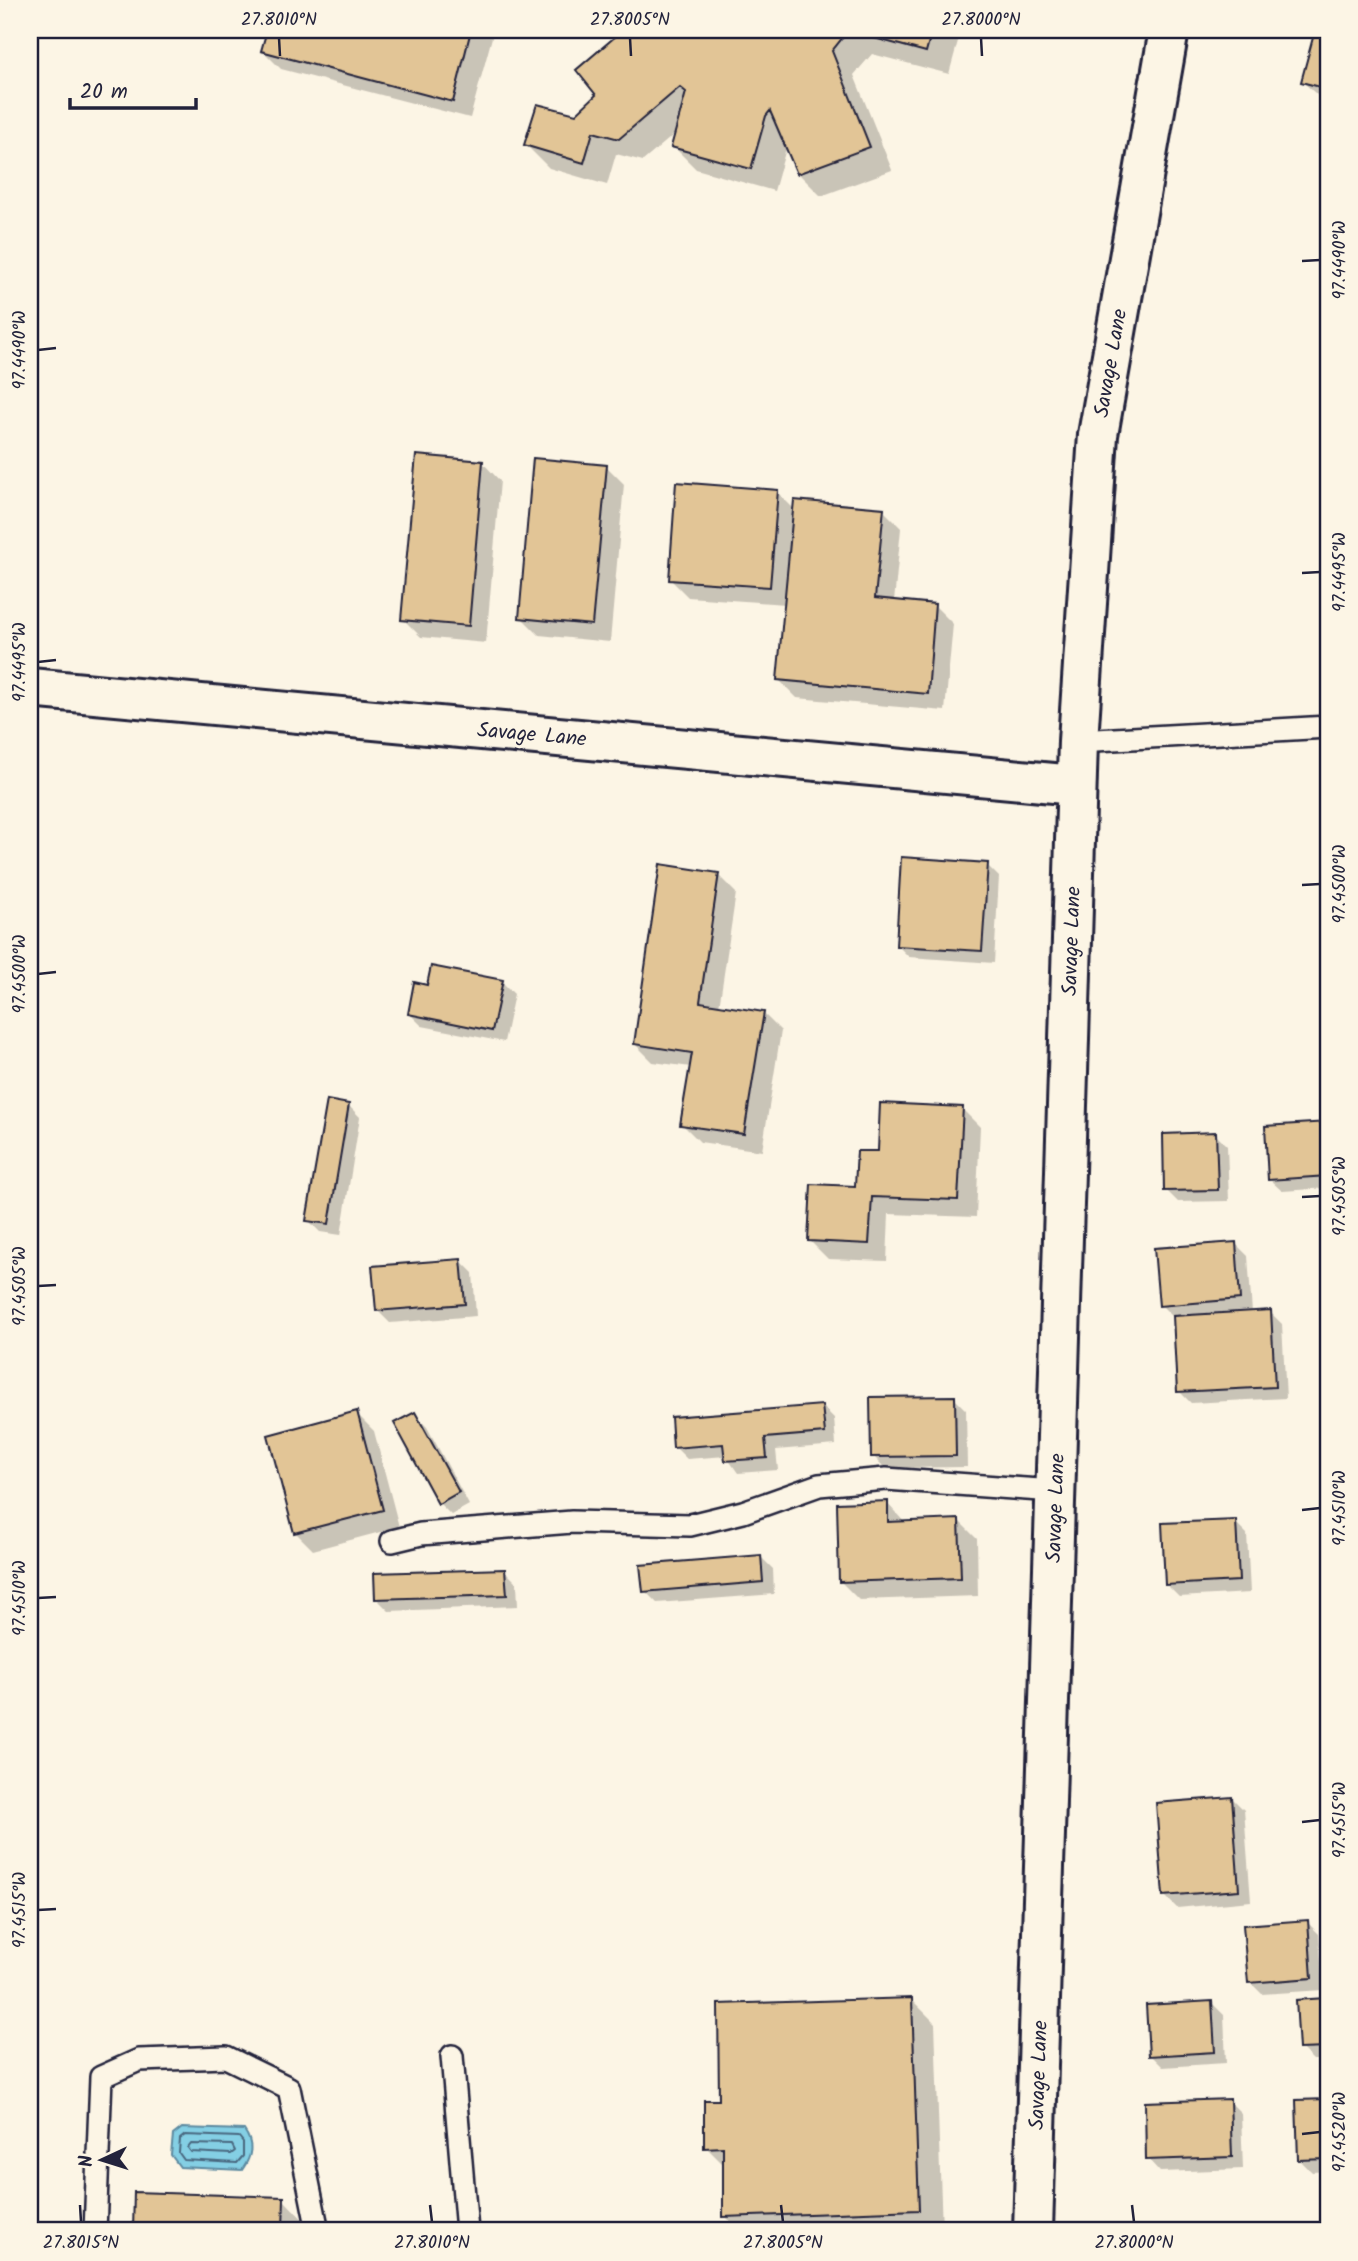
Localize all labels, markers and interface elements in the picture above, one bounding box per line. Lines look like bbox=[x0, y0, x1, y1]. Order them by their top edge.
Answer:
text: 27.8010°N bbox=[241, 6, 317, 35]
text: 27.8005°N bbox=[590, 6, 670, 35]
text: 27.8000°N bbox=[941, 6, 1021, 35]
scale bar bbox=[70, 66, 196, 110]
text: 20 m bbox=[80, 76, 128, 109]
text: 97.4490°W bbox=[1326, 220, 1355, 300]
street label: Savage Lane bbox=[1086, 306, 1137, 420]
text: 97.4490°W bbox=[6, 310, 35, 390]
text: 97.4495°W bbox=[1326, 532, 1355, 612]
text: 97.4495°W bbox=[6, 622, 35, 702]
street label: Savage Lane bbox=[476, 714, 588, 757]
text: 97.4500°W bbox=[1326, 844, 1355, 924]
street label: Savage Lane bbox=[1054, 885, 1091, 996]
text: 97.4500°W bbox=[6, 934, 35, 1014]
text: 97.4505°W bbox=[1326, 1156, 1355, 1236]
text: 97.4505°W bbox=[6, 1246, 35, 1326]
street label: Savage Lane bbox=[1038, 1452, 1075, 1563]
text: 97.4510°W bbox=[1326, 1470, 1355, 1546]
text: 97.4510°W bbox=[6, 1560, 35, 1636]
text: 97.4515°W bbox=[1326, 1782, 1355, 1858]
text: 97.4515°W bbox=[6, 1872, 35, 1948]
street label: Savage Lane bbox=[1021, 2019, 1058, 2130]
text: 97.4520°W bbox=[1326, 2092, 1355, 2172]
north arrow bbox=[66, 2124, 136, 2194]
text: N bbox=[72, 2154, 102, 2168]
text: 27.8015°N bbox=[43, 2229, 119, 2258]
text: 27.8010°N bbox=[394, 2229, 470, 2258]
text: 27.8005°N bbox=[743, 2229, 823, 2258]
text: 27.8000°N bbox=[1094, 2229, 1174, 2258]

